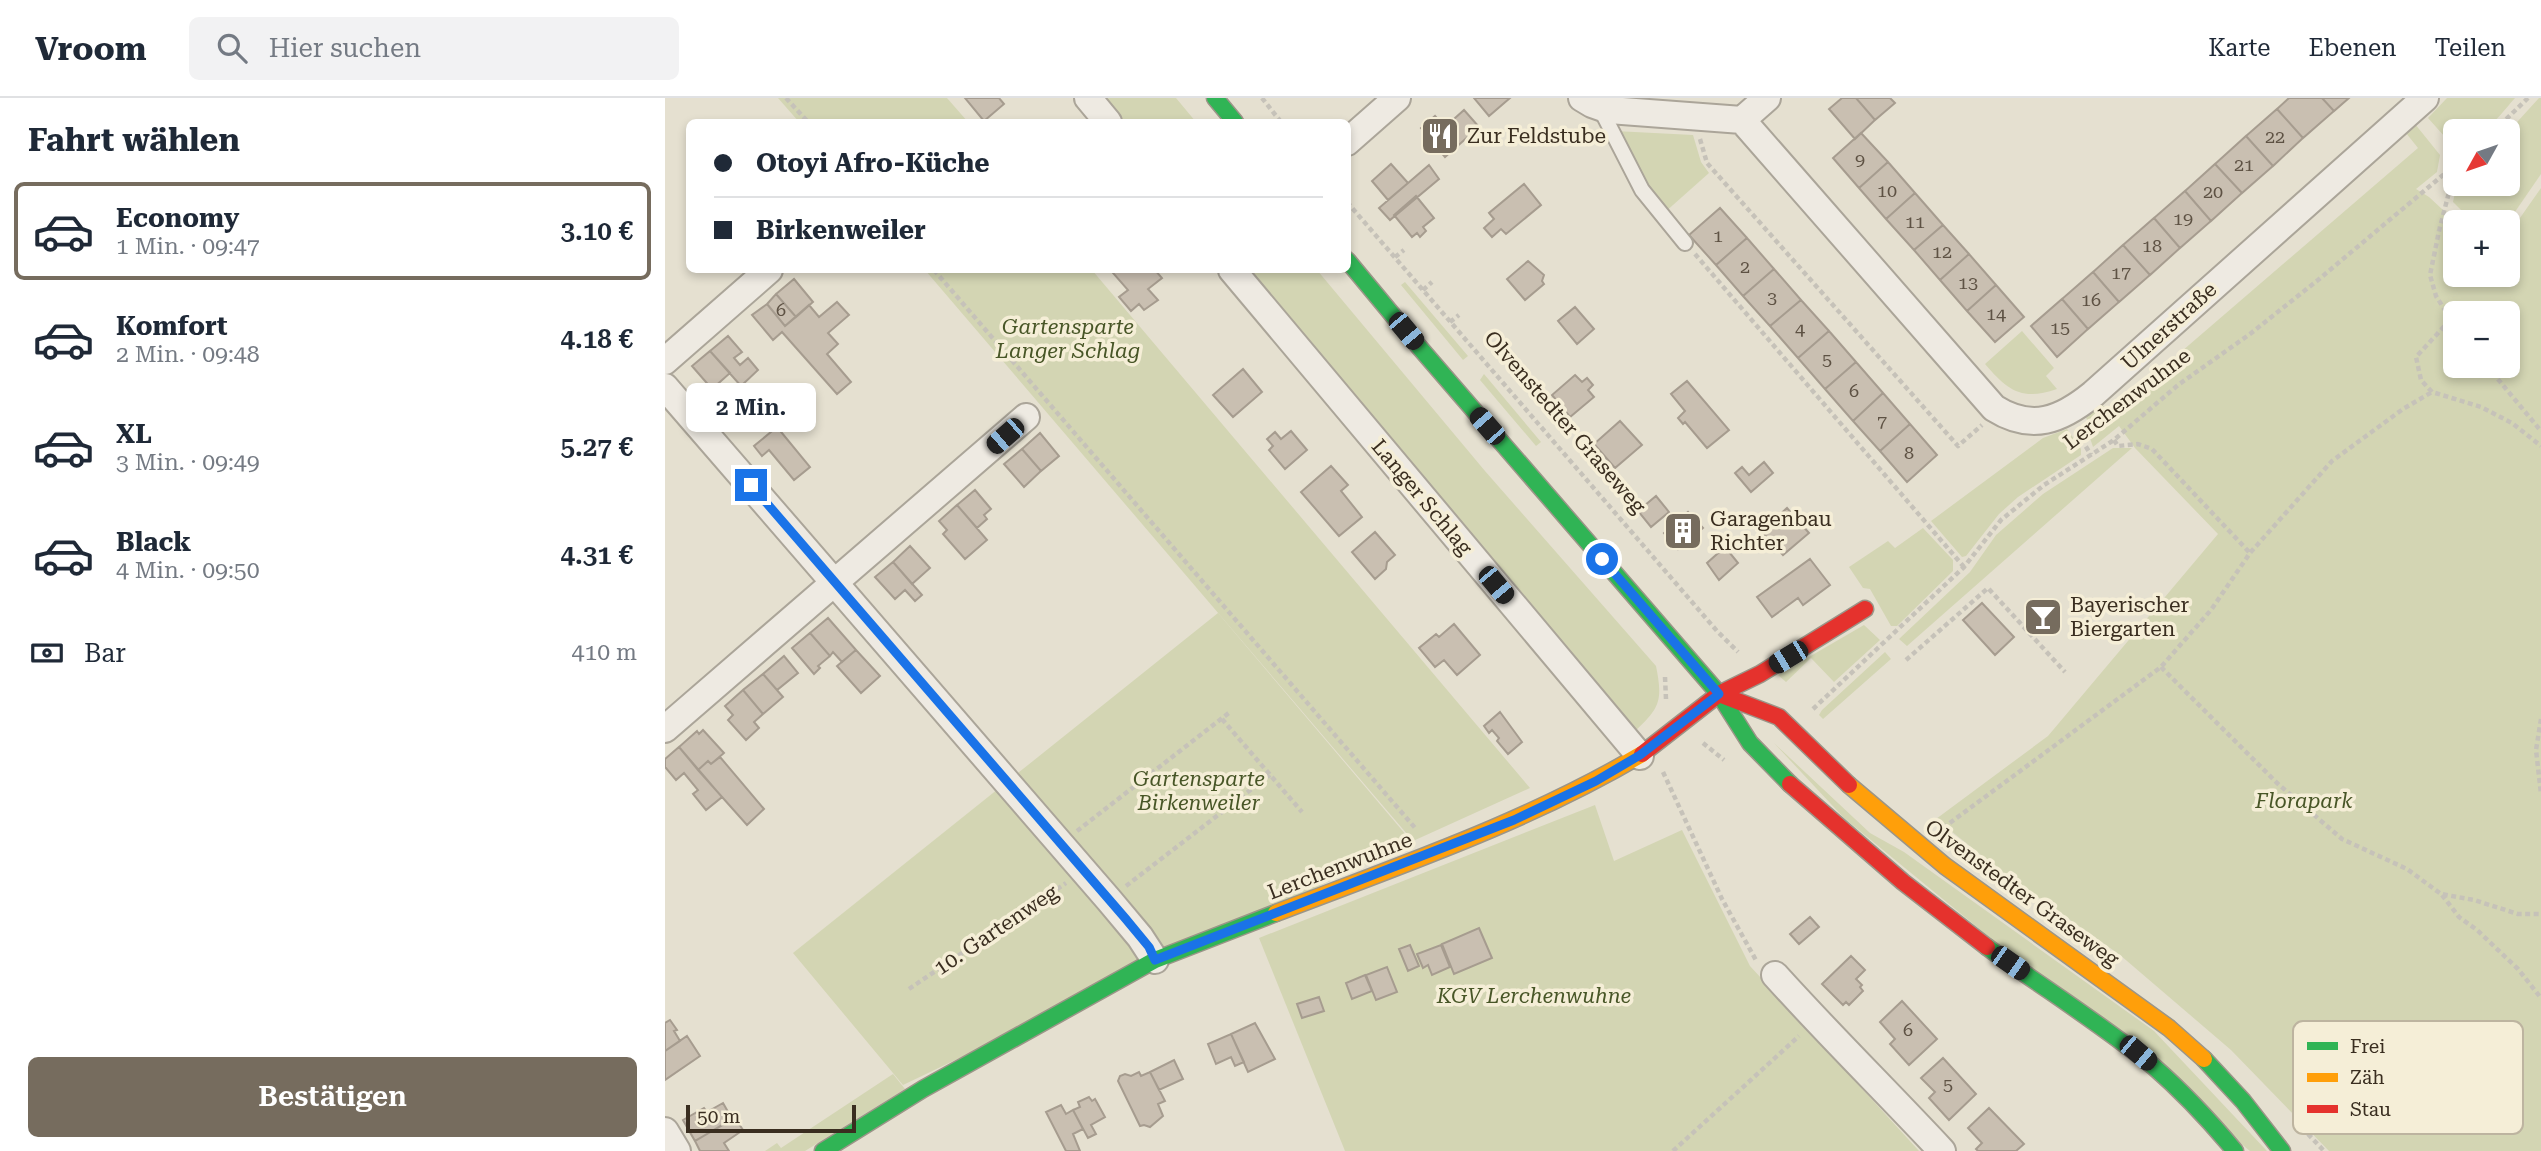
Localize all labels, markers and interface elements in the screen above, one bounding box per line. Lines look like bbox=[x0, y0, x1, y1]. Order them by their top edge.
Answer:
search box bbox=[189, 17, 679, 80]
text: Vroom bbox=[35, 29, 147, 68]
icon: search bbox=[213, 29, 251, 67]
text: Hier suchen bbox=[269, 33, 421, 63]
text: Karte bbox=[2208, 34, 2270, 62]
text: Ebenen bbox=[2308, 34, 2397, 62]
text: Teilen bbox=[2435, 34, 2506, 62]
restaurant icon: Zur Feldstube bbox=[1419, 115, 1461, 157]
north arrow bbox=[2443, 119, 2520, 196]
map controls bbox=[2443, 119, 2520, 378]
text: Fahrt wählen bbox=[28, 121, 240, 159]
place label: Zur Feldstube bbox=[1467, 124, 1606, 148]
house number: 22 bbox=[2265, 126, 2285, 147]
text: Otoyi Afro-Küche bbox=[756, 148, 990, 178]
house number: 9 bbox=[1855, 149, 1865, 170]
house number: 21 bbox=[2234, 154, 2254, 175]
house number: 10 bbox=[1877, 180, 1897, 201]
house number: 20 bbox=[2203, 181, 2223, 202]
icon: car bbox=[32, 200, 95, 263]
text: Economy bbox=[116, 203, 239, 233]
house number: 19 bbox=[2173, 208, 2193, 229]
button: + bbox=[2443, 210, 2520, 287]
house number: 11 bbox=[1905, 211, 1925, 232]
text: Birkenweiler bbox=[756, 215, 926, 245]
text: 3.10 € bbox=[561, 216, 633, 246]
house number: 1 bbox=[1713, 225, 1723, 246]
text: 1 Min. · 09:47 bbox=[116, 233, 260, 260]
house number: 18 bbox=[2142, 235, 2162, 256]
house number: 12 bbox=[1932, 241, 1952, 262]
house number: 2 bbox=[1740, 256, 1750, 277]
house number: 17 bbox=[2111, 262, 2131, 283]
house number: 13 bbox=[1958, 272, 1978, 293]
street label: Ulnerstraße bbox=[2117, 277, 2221, 375]
house number: 3 bbox=[1767, 287, 1777, 308]
house number: 16 bbox=[2081, 289, 2101, 310]
house number: 6 bbox=[776, 299, 786, 320]
button: − bbox=[2443, 301, 2520, 378]
house number: 14 bbox=[1986, 303, 2006, 324]
icon: car bbox=[32, 308, 95, 371]
car bbox=[1385, 308, 1428, 354]
text: Komfort bbox=[116, 311, 228, 341]
park label: Gartensparte Langer Schlag bbox=[995, 315, 1140, 363]
house number: 15 bbox=[2050, 317, 2070, 338]
house number: 4 bbox=[1795, 318, 1805, 339]
text: 4.18 € bbox=[561, 324, 633, 354]
street label: Olvenstedter Graseweg bbox=[1479, 326, 1651, 518]
text: 2 Min. · 09:48 bbox=[116, 341, 260, 368]
street label: Lerchenwuhne bbox=[2059, 344, 2195, 454]
house number: 5 bbox=[1822, 349, 1832, 370]
house number: 6 bbox=[1849, 380, 1859, 401]
callout: 2 Min. bbox=[686, 384, 816, 432]
text: 2 Min. bbox=[716, 394, 786, 421]
car bbox=[1466, 403, 1509, 449]
house number: 7 bbox=[1877, 411, 1887, 432]
car bbox=[983, 414, 1028, 458]
icon: car bbox=[32, 416, 95, 479]
text: XL bbox=[116, 419, 152, 449]
text: 5.27 € bbox=[561, 432, 633, 462]
street label: Langer Schlag bbox=[1367, 434, 1477, 560]
house number: 8 bbox=[1904, 442, 1914, 463]
text: 3 Min. · 09:49 bbox=[116, 449, 260, 476]
route end bbox=[735, 469, 767, 501]
place label: Garagenbau Richter bbox=[1710, 507, 1832, 555]
building icon: Garagenbau Richter bbox=[1662, 510, 1704, 552]
icon: car bbox=[32, 524, 95, 587]
text: Black bbox=[116, 527, 191, 557]
text: 4.31 € bbox=[561, 540, 633, 570]
route start bbox=[1586, 543, 1618, 575]
text: 4 Min. · 09:50 bbox=[116, 557, 260, 584]
car bbox=[1475, 562, 1518, 608]
place label: Bayerischer Biergarten bbox=[2070, 593, 2189, 641]
bar icon: Bayerischer Biergarten bbox=[2022, 596, 2064, 638]
icon: cash bbox=[28, 634, 66, 672]
car bbox=[1765, 637, 1812, 677]
text: Bar bbox=[84, 638, 126, 668]
text: 410 m bbox=[572, 639, 637, 666]
park label: Gartensparte Birkenweiler bbox=[1133, 767, 1265, 815]
park label: Florapark bbox=[2254, 789, 2353, 813]
street label: Olvenstedter Graseweg bbox=[1920, 815, 2124, 971]
street label: Lerchenwuhne bbox=[1264, 827, 1416, 905]
street label: 10. Gartenweg bbox=[930, 880, 1062, 980]
car bbox=[1987, 942, 2034, 984]
park label: KGV Lerchenwuhne bbox=[1436, 984, 1631, 1008]
house number: 6 bbox=[1903, 1019, 1913, 1040]
legend bbox=[2293, 1021, 2523, 1134]
car bbox=[2116, 1031, 2161, 1075]
text: Frei bbox=[2350, 1035, 2385, 1058]
button: Bestätigen bbox=[28, 1057, 637, 1137]
text: Zäh bbox=[2350, 1066, 2385, 1089]
house number: 5 bbox=[1943, 1074, 1953, 1095]
text: Stau bbox=[2350, 1098, 2391, 1121]
scale bar bbox=[686, 1102, 856, 1134]
text: 50 m bbox=[697, 1105, 740, 1128]

